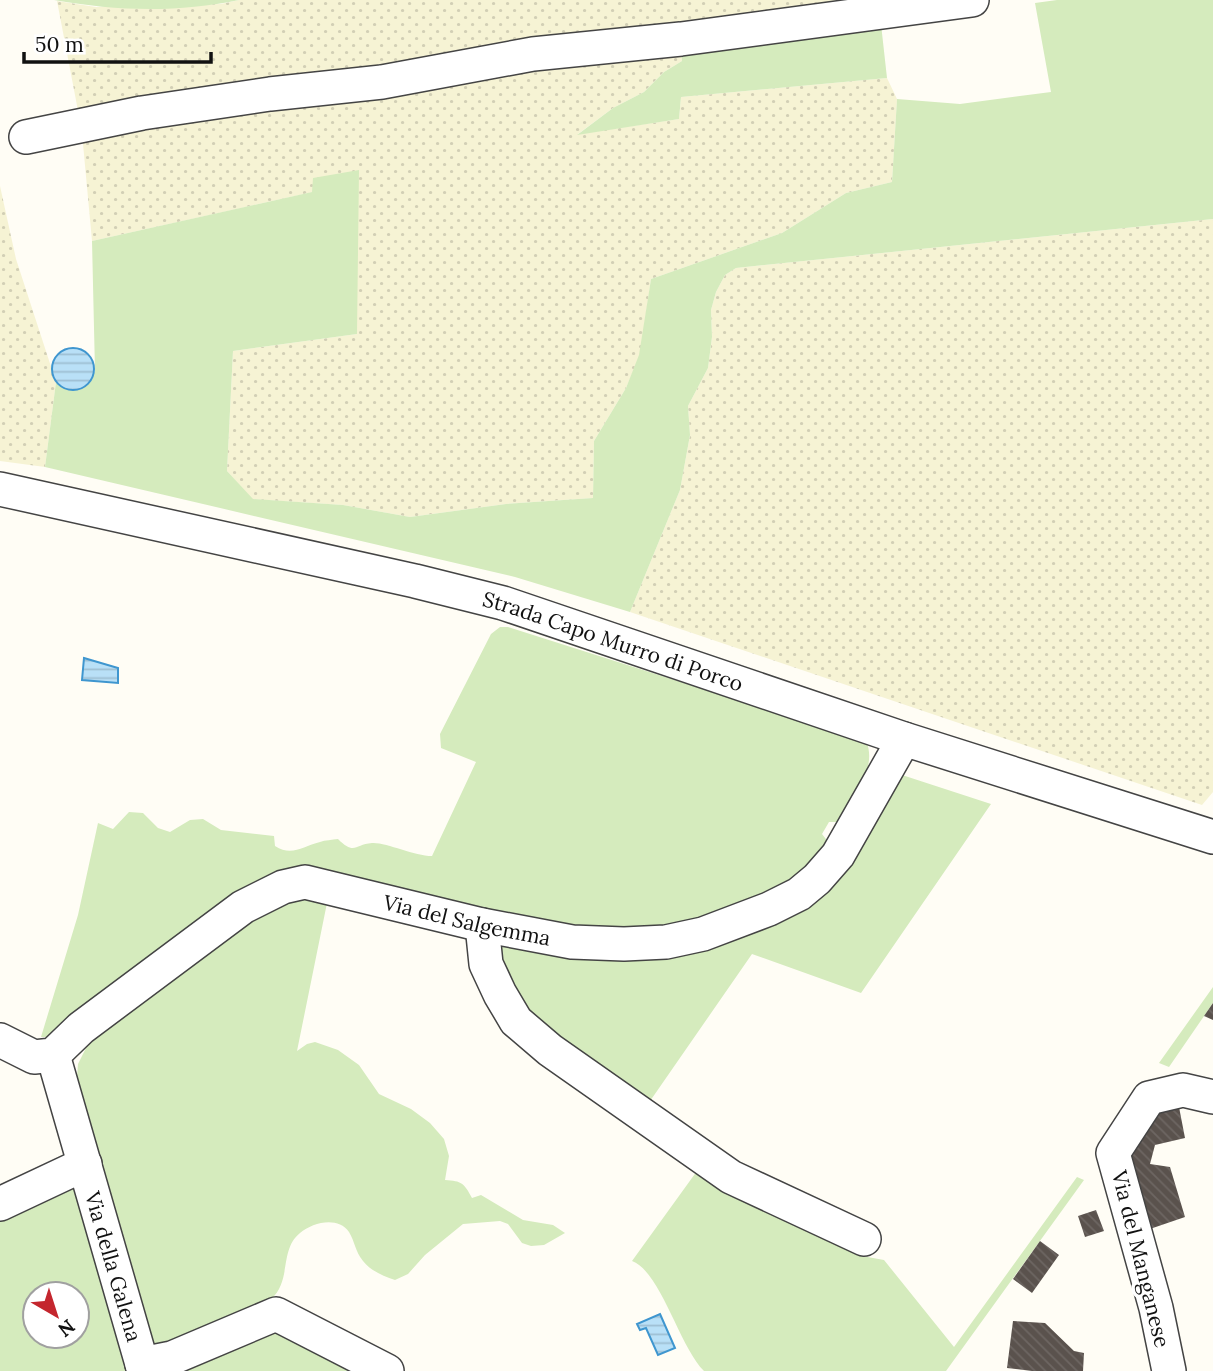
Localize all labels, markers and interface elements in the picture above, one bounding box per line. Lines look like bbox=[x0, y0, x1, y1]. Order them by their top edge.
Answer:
scale bar bbox=[24, 21, 212, 65]
text: 50 m bbox=[35, 31, 84, 58]
street label: Strada Capo Murro di Porco bbox=[480, 585, 747, 697]
street label: Via del Salgemma bbox=[380, 888, 553, 951]
street label: Via del Manganese bbox=[1106, 1167, 1176, 1350]
street label: Via della Galena bbox=[79, 1187, 148, 1345]
north arrow bbox=[21, 1280, 91, 1350]
text: N bbox=[53, 1314, 80, 1342]

